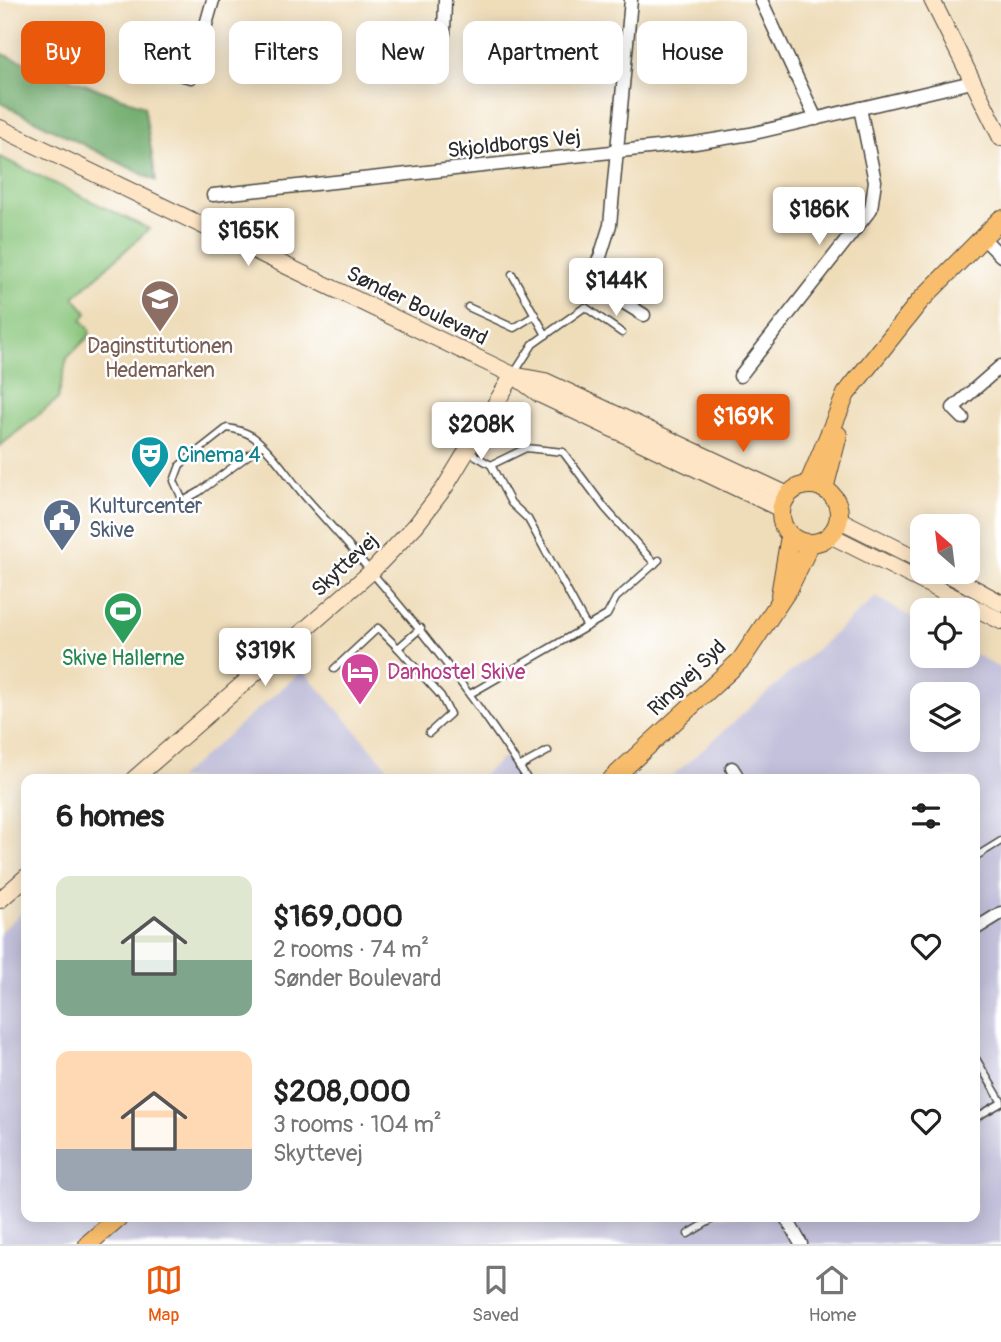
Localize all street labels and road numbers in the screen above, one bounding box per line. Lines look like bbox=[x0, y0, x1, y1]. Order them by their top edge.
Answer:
street label: Skjoldborgs Vej bbox=[446, 124, 582, 164]
street label: Sønder Boulevard bbox=[342, 260, 492, 352]
street label: Skyttevej bbox=[306, 527, 384, 603]
street label: Ringvej Syd bbox=[642, 634, 732, 722]

